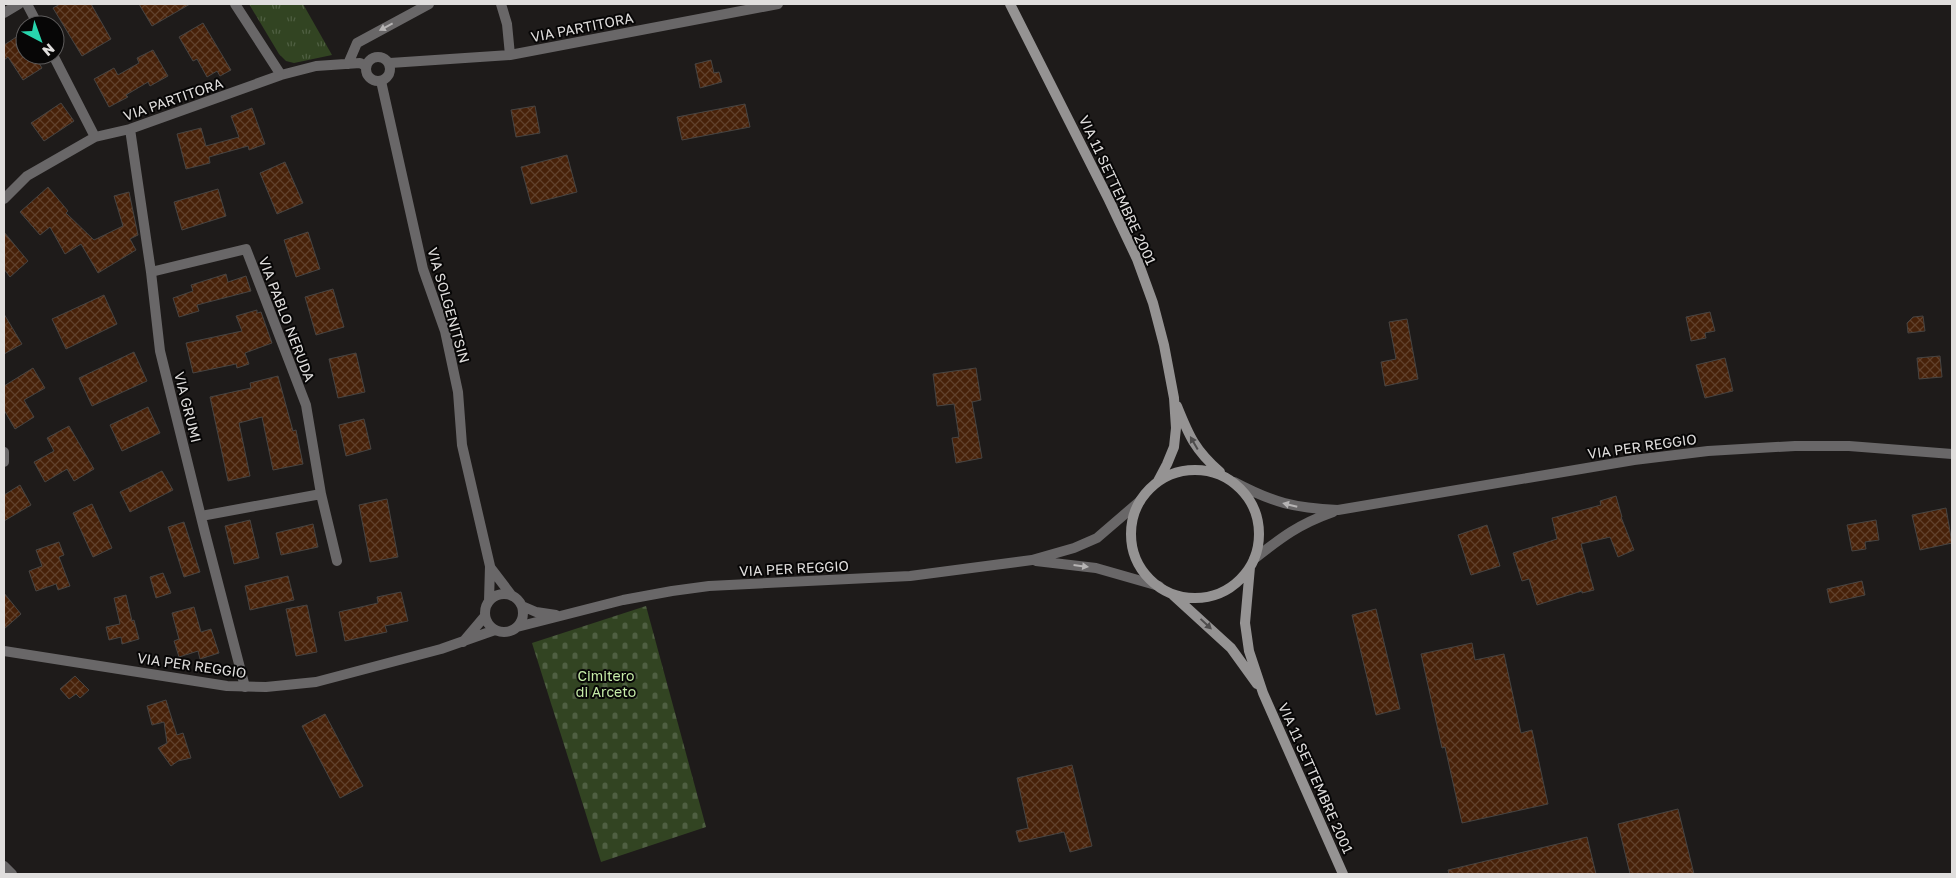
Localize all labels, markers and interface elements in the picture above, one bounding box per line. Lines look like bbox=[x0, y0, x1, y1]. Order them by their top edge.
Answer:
street label: VIA PARTITORA bbox=[529, 9, 635, 45]
north arrow bbox=[15, 15, 65, 65]
one-way arrow bbox=[379, 23, 393, 31]
text: N bbox=[39, 40, 58, 60]
street label: VIA PARTITORA bbox=[121, 74, 226, 124]
street label: VIA 11 SETTEMBRE 2001 bbox=[1076, 113, 1160, 268]
street label: VIA SOLGENITSIN bbox=[424, 245, 474, 365]
street label: VIA PABLO NERUDA bbox=[255, 254, 319, 384]
street label: VIA GRUMI bbox=[171, 370, 205, 444]
street label: VIA PER REGGIO bbox=[1586, 430, 1698, 462]
one-way arrow bbox=[1189, 436, 1198, 449]
one-way arrow bbox=[1283, 501, 1298, 509]
street label: VIA PER REGGIO bbox=[739, 557, 849, 579]
one-way arrow bbox=[1073, 562, 1089, 570]
one-way arrow bbox=[1199, 618, 1211, 630]
street label: VIA PER REGGIO bbox=[136, 649, 248, 681]
park label: Cimitero di Arceto bbox=[576, 667, 636, 700]
street label: VIA 11 SETTEMBRE 2001 bbox=[1275, 700, 1357, 856]

